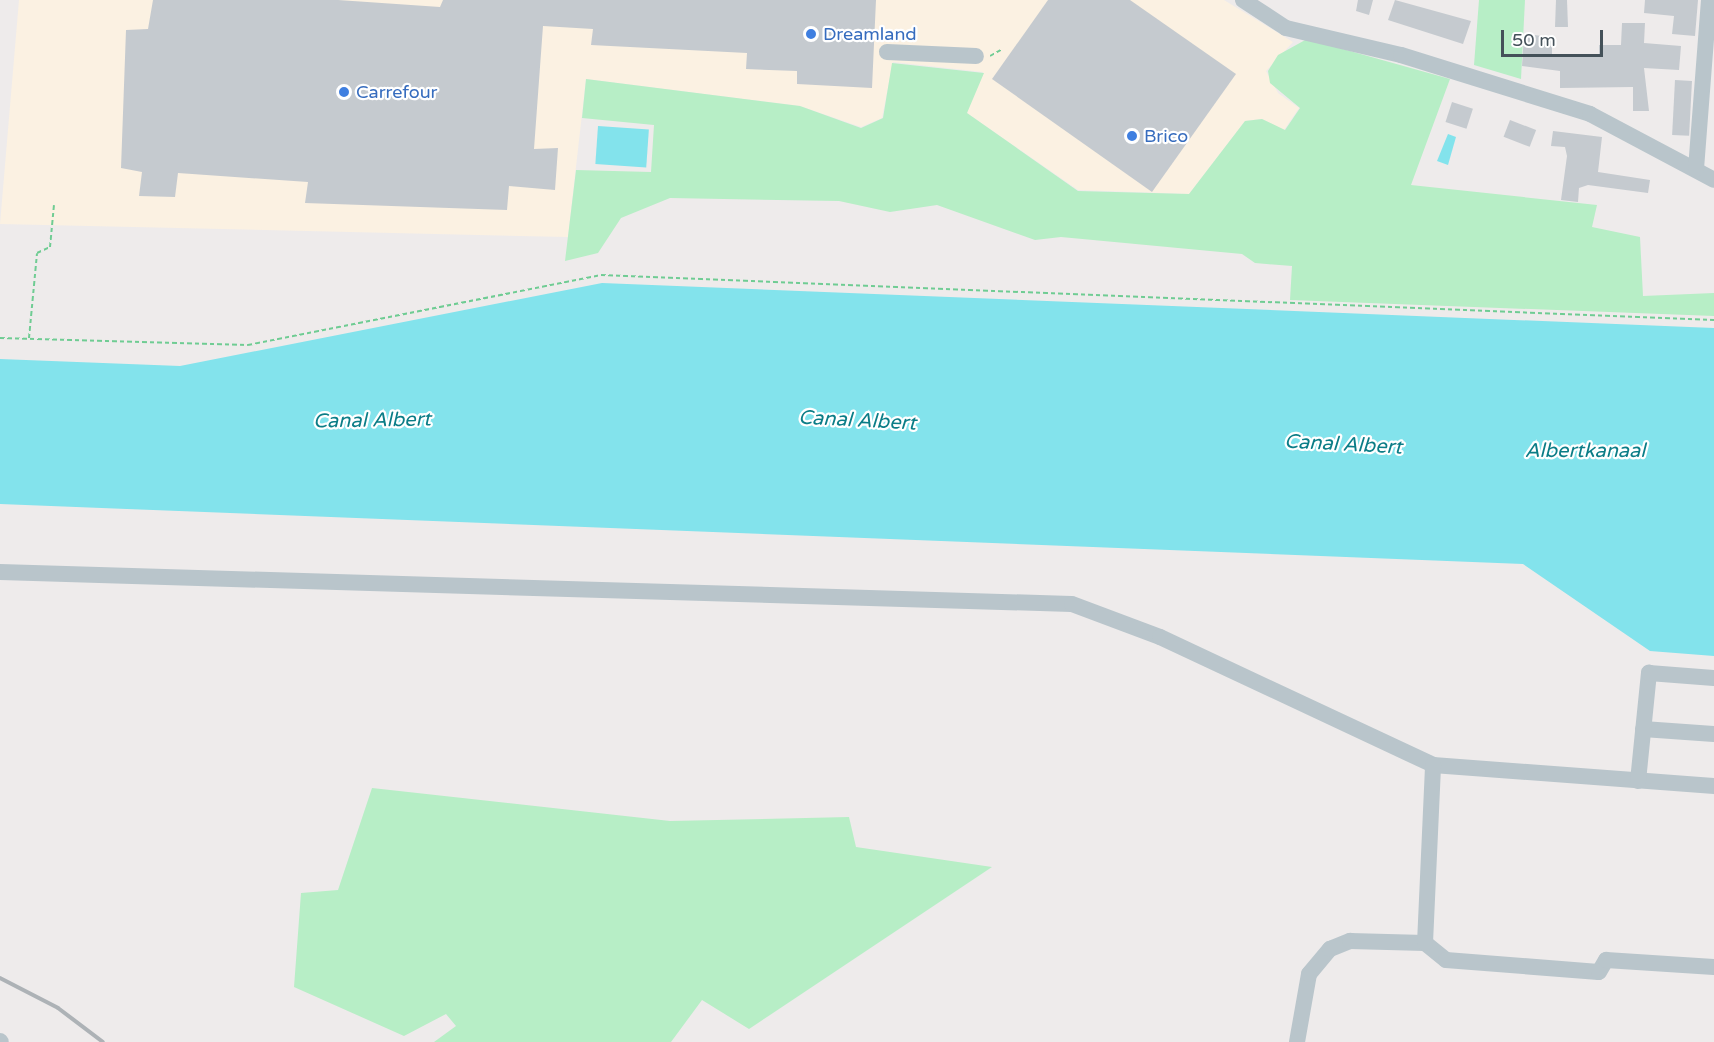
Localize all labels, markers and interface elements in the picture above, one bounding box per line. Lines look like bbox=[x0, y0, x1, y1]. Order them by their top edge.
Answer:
scale bar bbox=[1504, 18, 1606, 56]
place label: Dreamland bbox=[823, 23, 917, 45]
marker: Dreamland bbox=[804, 27, 818, 41]
text: 50 m bbox=[1512, 29, 1556, 51]
place label: Carrefour bbox=[356, 81, 437, 103]
marker: Carrefour bbox=[337, 85, 351, 99]
place label: Brico bbox=[1144, 125, 1188, 147]
marker: Brico bbox=[1125, 129, 1139, 143]
water label: Canal Albert bbox=[798, 406, 916, 436]
water label: Canal Albert bbox=[313, 408, 431, 434]
water label: Canal Albert bbox=[1284, 430, 1402, 460]
water label: Albertkanaal bbox=[1525, 439, 1645, 463]

